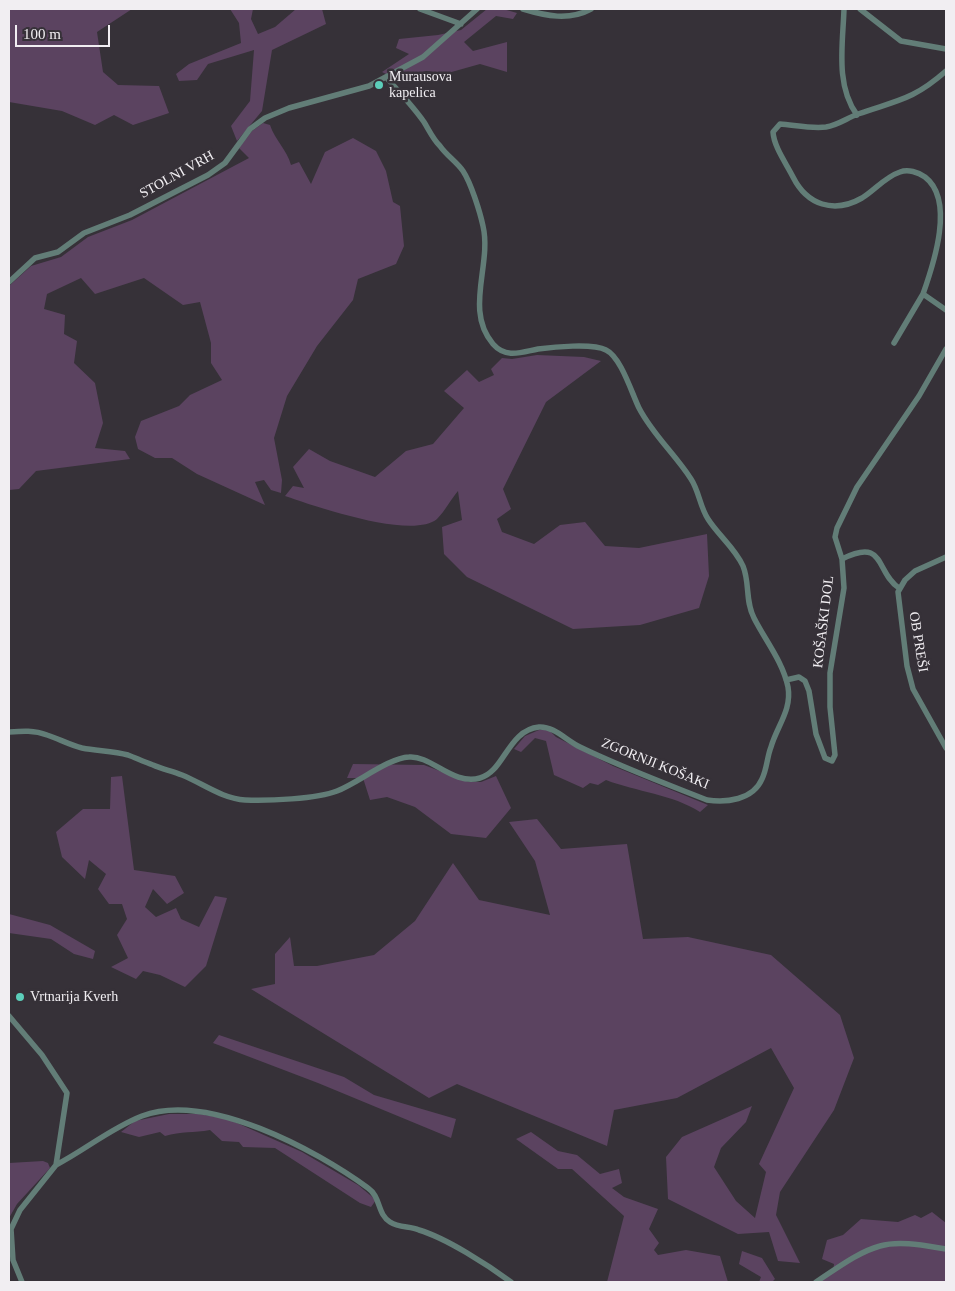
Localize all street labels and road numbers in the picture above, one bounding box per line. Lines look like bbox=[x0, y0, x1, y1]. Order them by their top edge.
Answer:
street label: STOLNI VRH bbox=[137, 148, 217, 202]
street label: KOŠAŠKI DOL bbox=[810, 575, 838, 669]
street label: OB PREŠI bbox=[905, 611, 931, 673]
street label: ZGORNJI KOŠAKI bbox=[599, 735, 711, 793]

